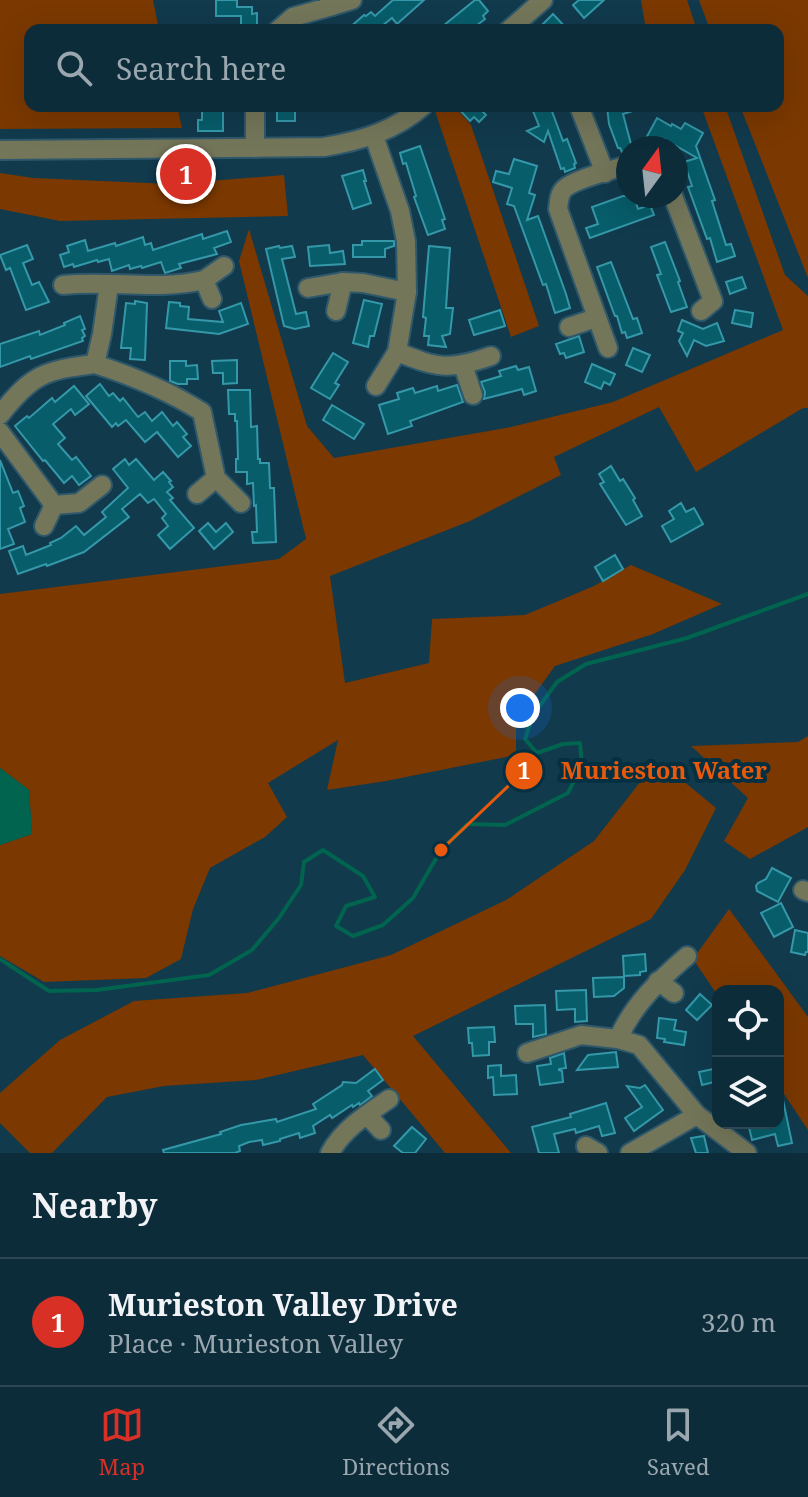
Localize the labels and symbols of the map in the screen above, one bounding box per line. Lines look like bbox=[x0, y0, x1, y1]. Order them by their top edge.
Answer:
north arrow bbox=[616, 136, 688, 208]
pin: 1 bbox=[160, 144, 212, 204]
your location bbox=[500, 688, 540, 728]
callout: Murieston Water bbox=[504, 747, 783, 795]
text: 1 bbox=[517, 753, 531, 786]
text: Murieston Water bbox=[561, 753, 768, 786]

